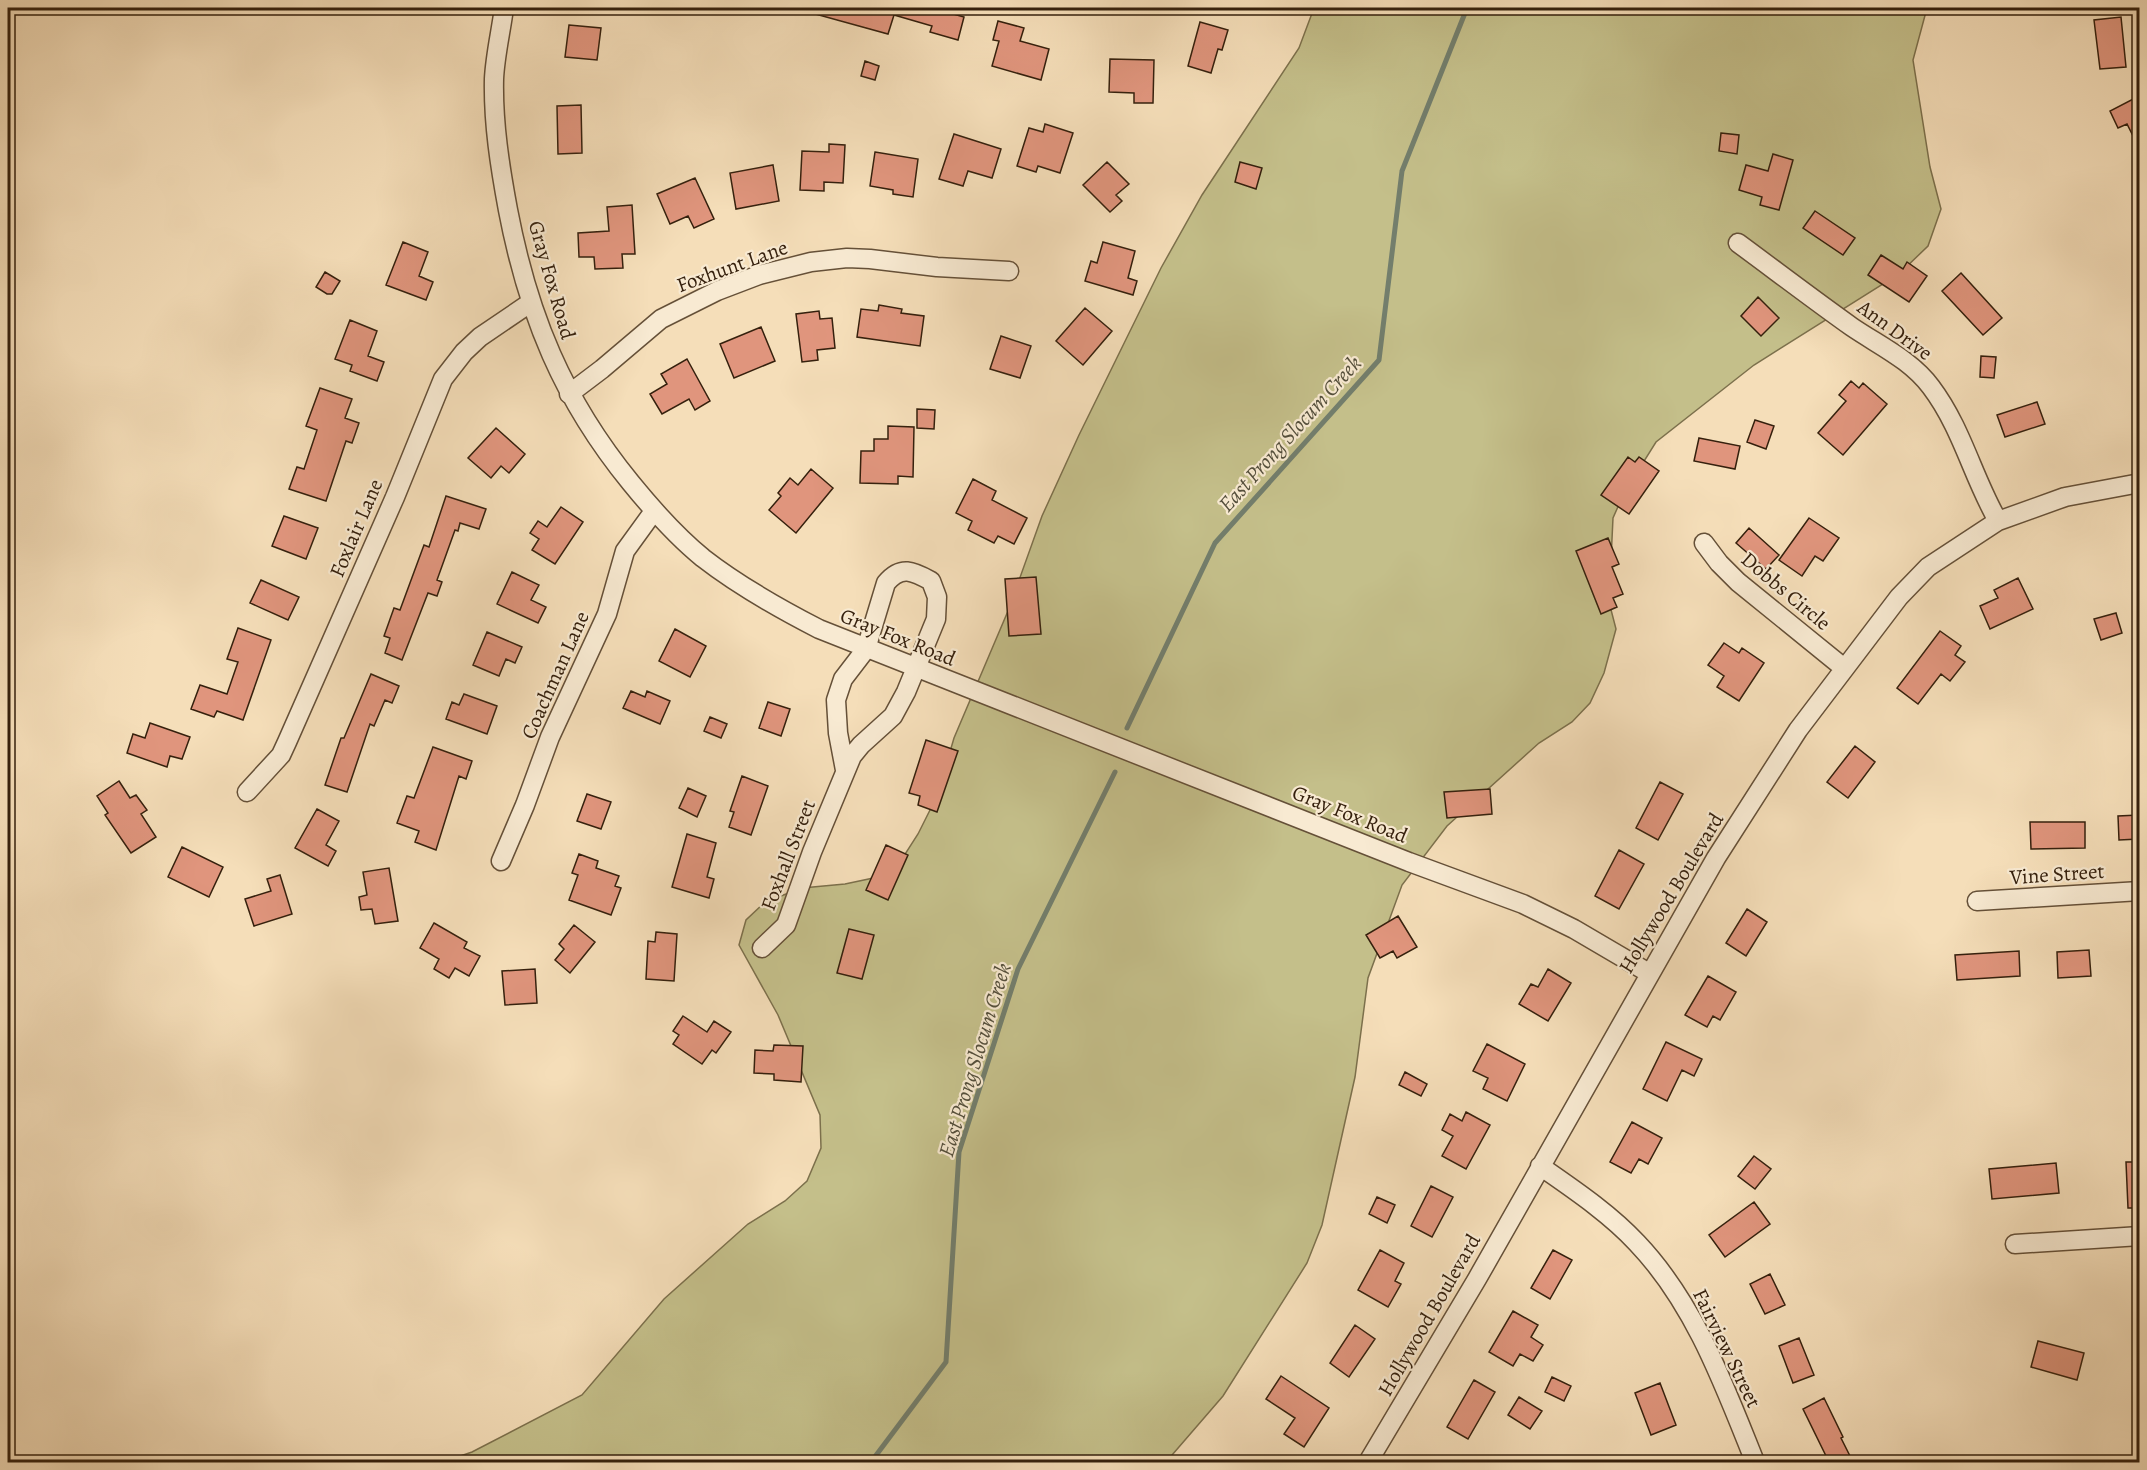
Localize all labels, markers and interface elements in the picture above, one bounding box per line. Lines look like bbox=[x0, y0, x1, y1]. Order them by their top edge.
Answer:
street label: Gray Fox Road bbox=[522, 217, 582, 343]
street label: Foxhunt Lane bbox=[673, 233, 791, 299]
street label: Ann Drive bbox=[1851, 293, 1938, 367]
water label: East Prong Slocum Creek bbox=[1212, 349, 1369, 519]
street label: Foxlair Lane bbox=[323, 475, 389, 581]
street label: Dobbs Circle bbox=[1735, 545, 1837, 637]
street label: Gray Fox Road bbox=[836, 601, 960, 673]
street label: Coachman Lane bbox=[514, 607, 596, 743]
street label: Gray Fox Road bbox=[1288, 778, 1412, 850]
street label: Foxhall Street bbox=[754, 795, 822, 915]
street label: Hollywood Boulevard bbox=[1612, 807, 1730, 979]
street label: Vine Street bbox=[2008, 857, 2105, 891]
water label: East Prong Slocum Creek bbox=[931, 959, 1019, 1160]
street label: Hollywood Boulevard bbox=[1371, 1228, 1487, 1401]
street label: Fairview Street bbox=[1686, 1284, 1768, 1412]

